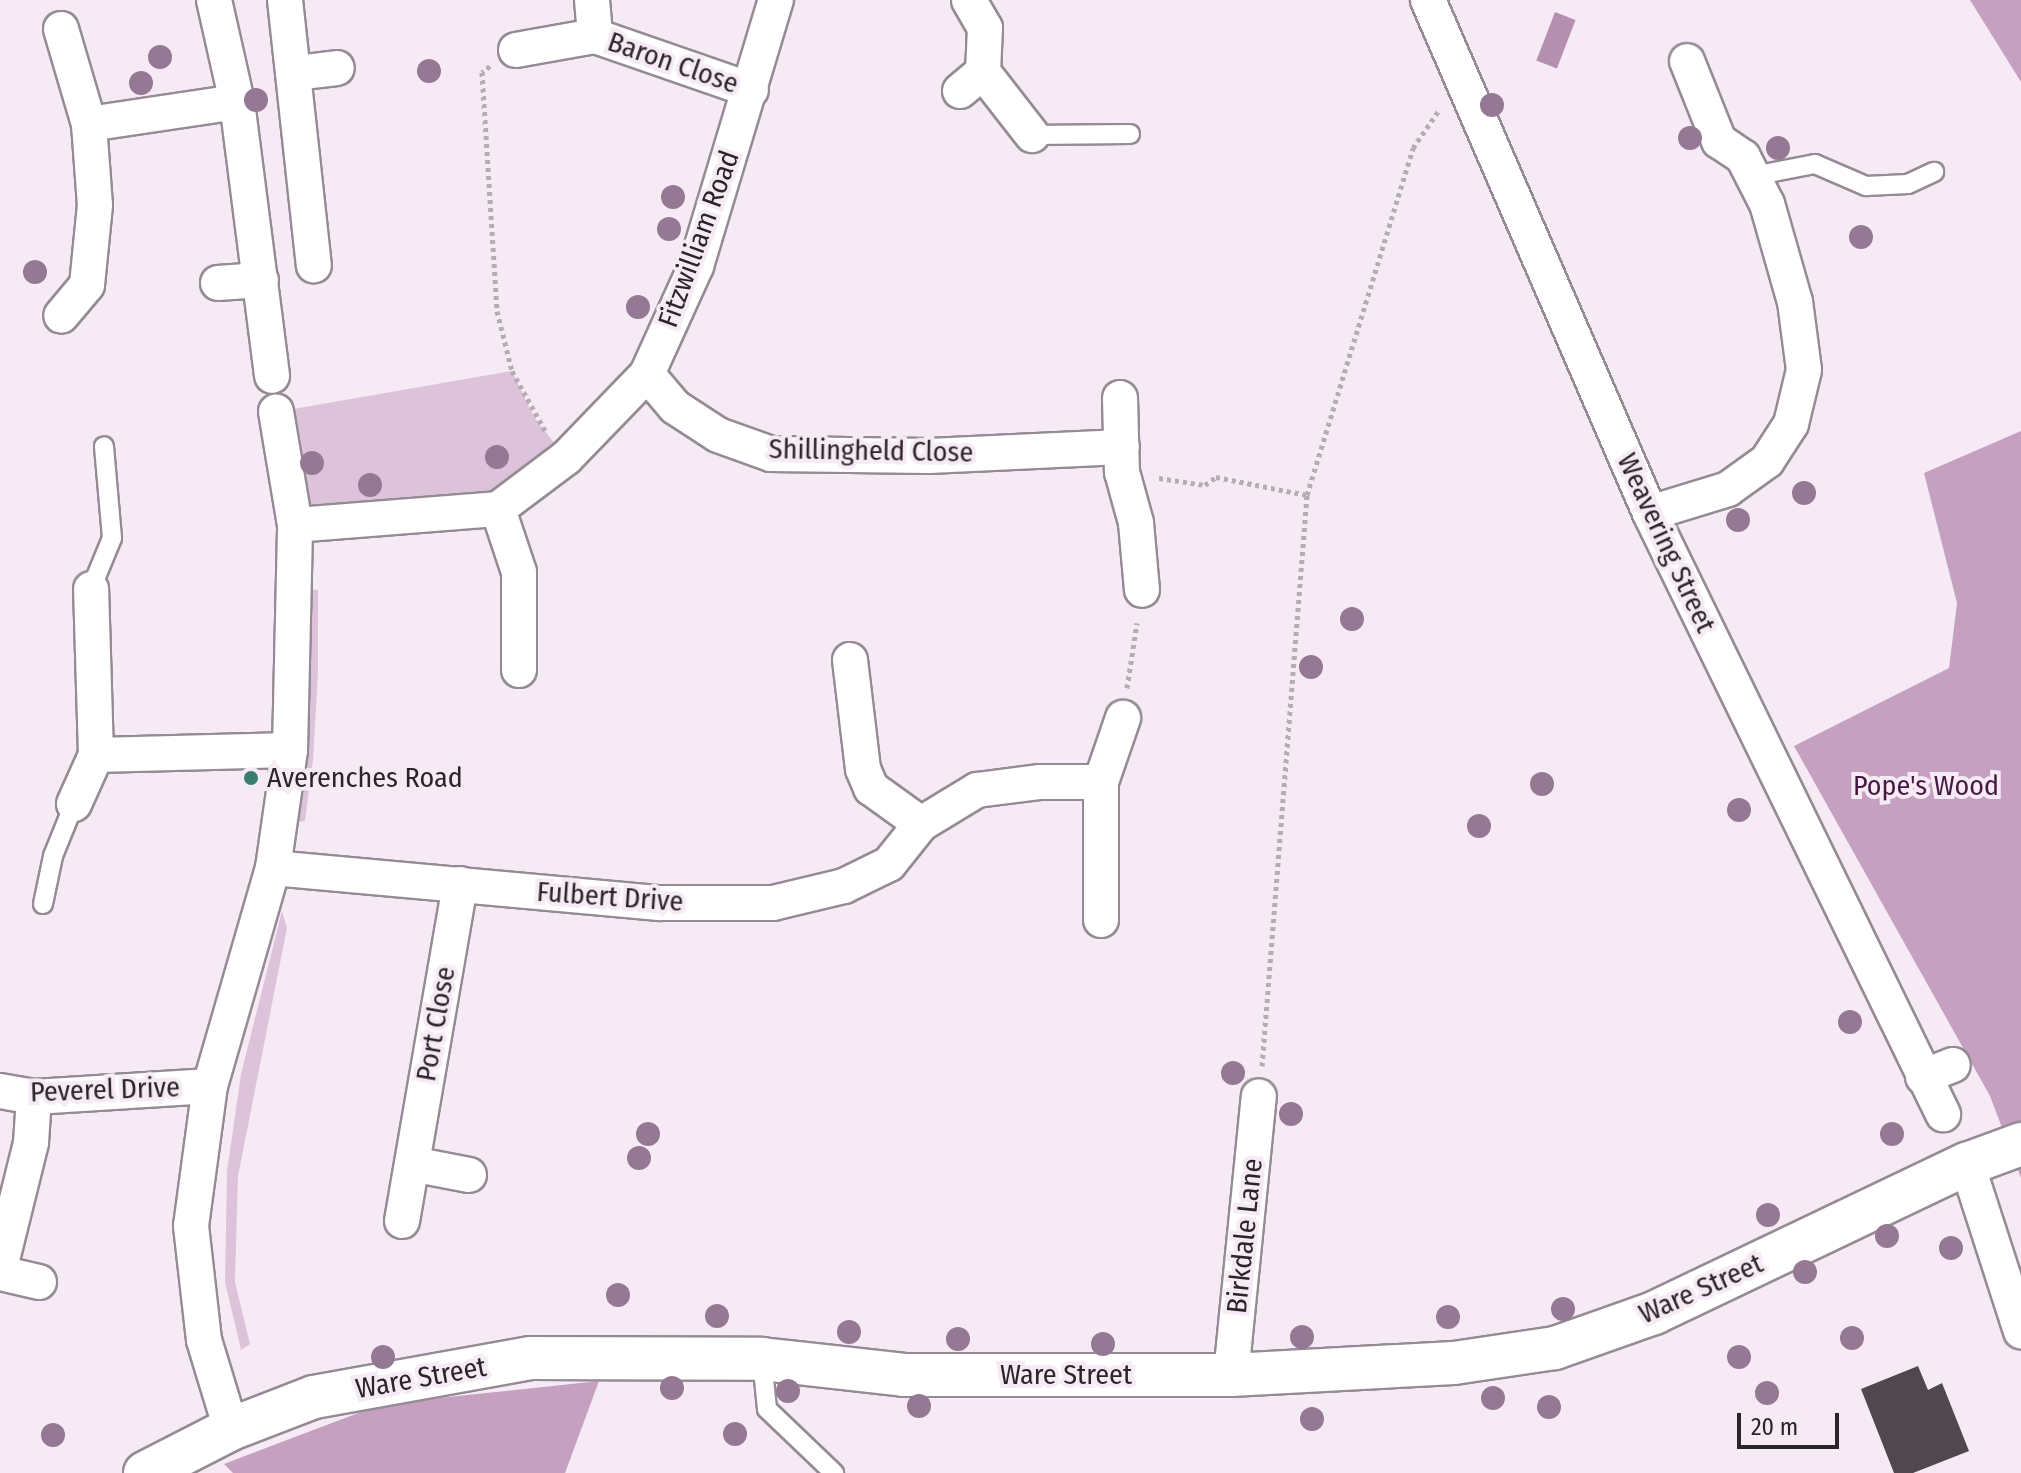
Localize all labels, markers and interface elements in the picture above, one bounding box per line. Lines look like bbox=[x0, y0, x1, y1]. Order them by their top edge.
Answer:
street label: Baron Close bbox=[603, 25, 743, 101]
street label: Fitzwilliam Road bbox=[651, 146, 747, 332]
street label: Shillingheld Close bbox=[768, 432, 974, 470]
street label: Weavering Street bbox=[1610, 448, 1722, 638]
place label: Averenches Road bbox=[267, 761, 463, 795]
marker: Averenches Road bbox=[242, 769, 260, 787]
park label: Pope's Wood bbox=[1853, 769, 1999, 803]
street label: Fulbert Drive bbox=[536, 875, 684, 919]
street label: Port Close bbox=[409, 964, 463, 1084]
street label: Peverel Drive bbox=[30, 1071, 180, 1109]
street label: Birkdale Lane bbox=[1220, 1157, 1270, 1315]
street label: Ware Street bbox=[1634, 1247, 1768, 1331]
street label: Ware Street bbox=[353, 1350, 489, 1406]
street label: Ware Street bbox=[1000, 1358, 1132, 1392]
scale bar bbox=[1741, 1397, 1843, 1447]
text: 20 m bbox=[1751, 1413, 1798, 1441]

